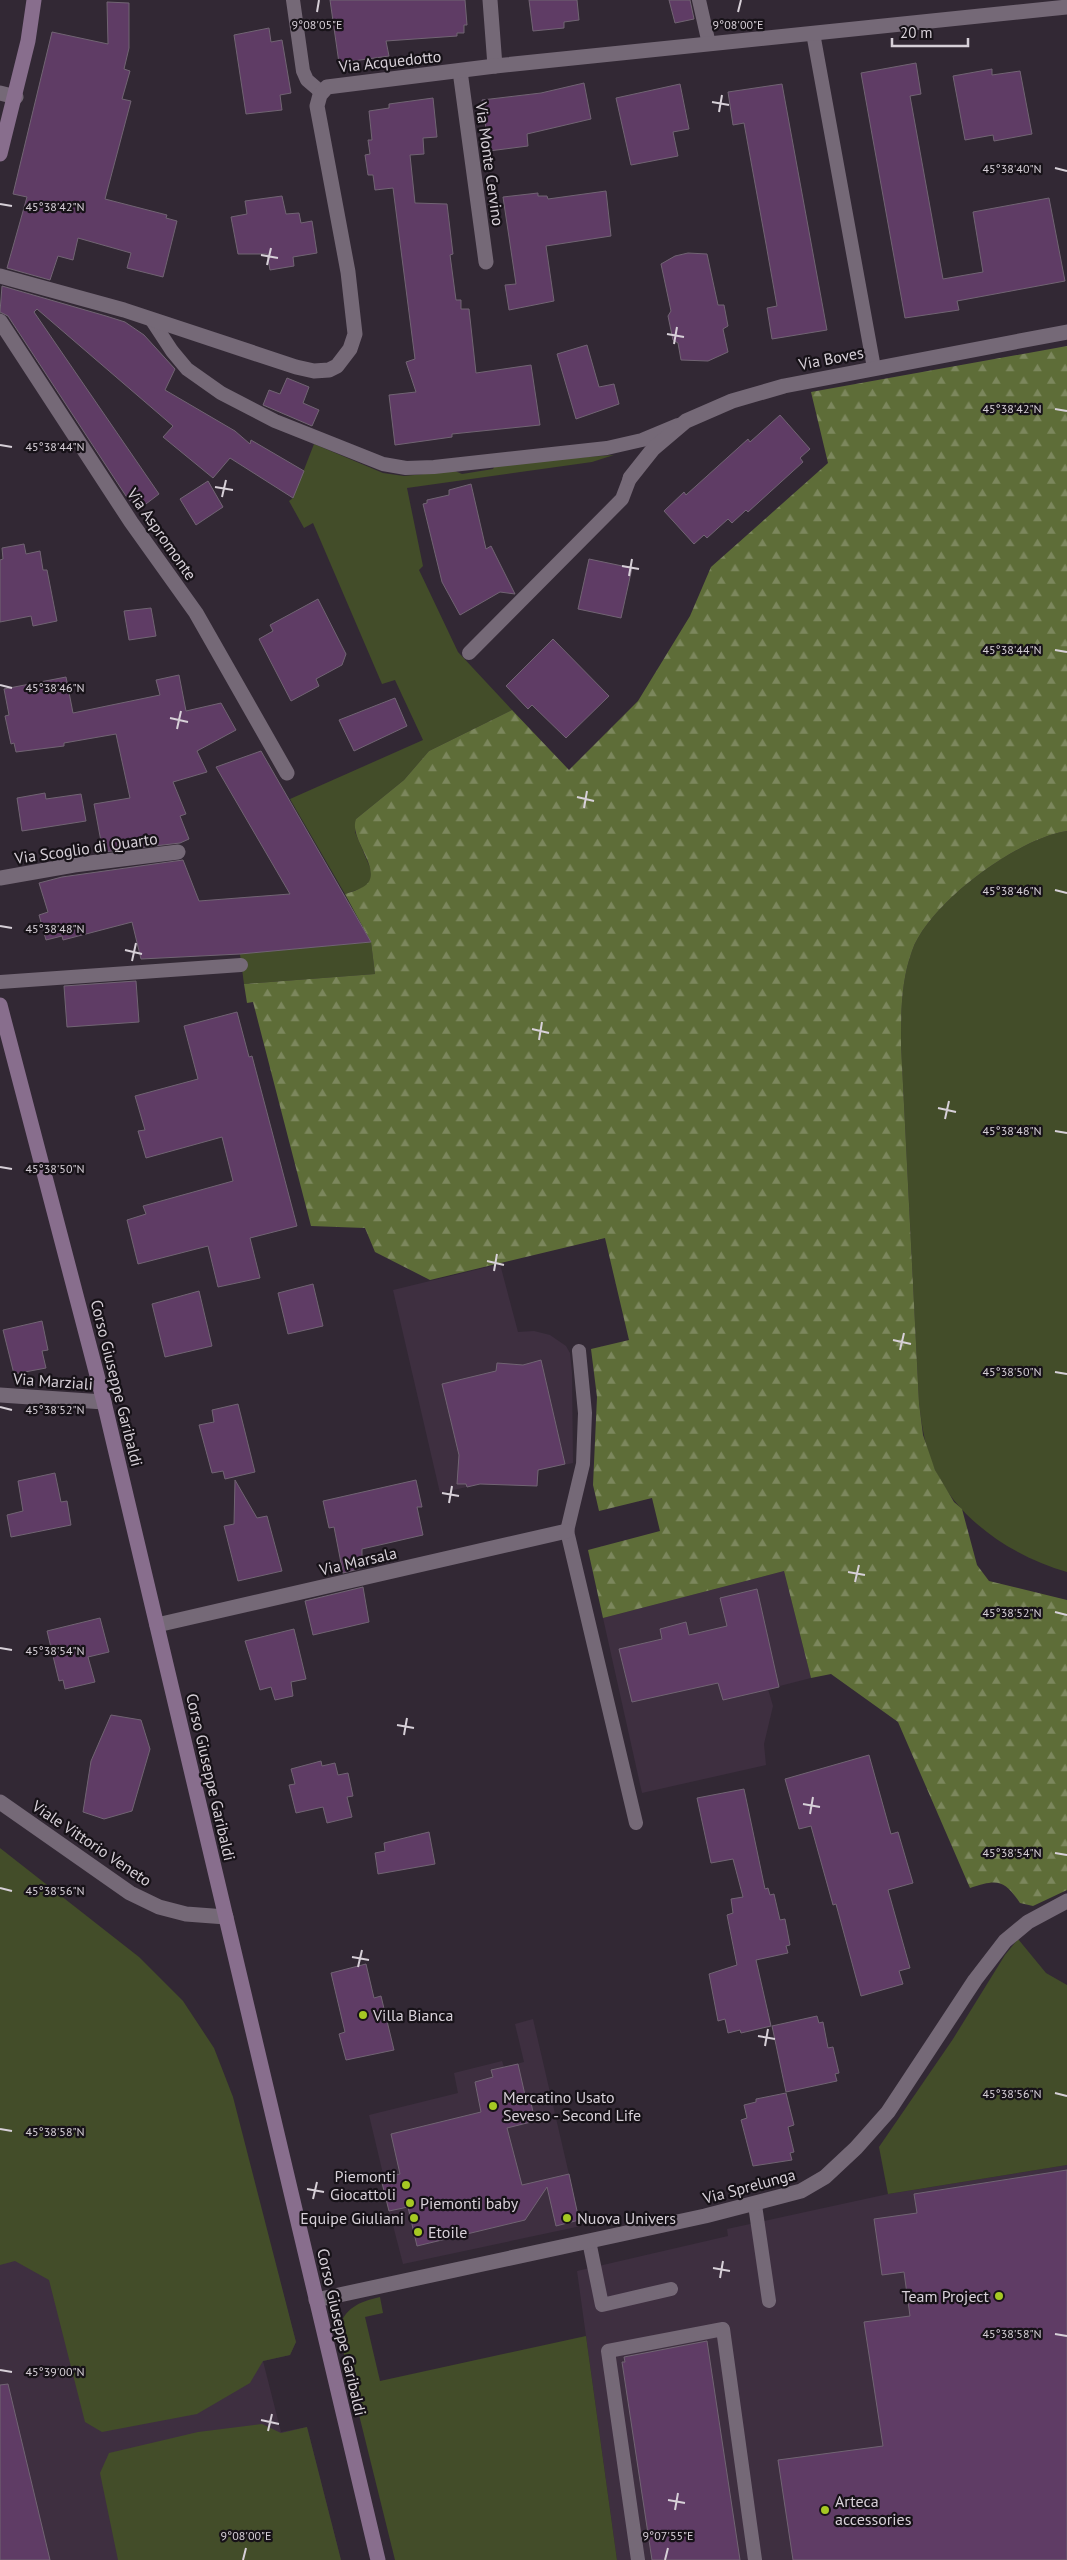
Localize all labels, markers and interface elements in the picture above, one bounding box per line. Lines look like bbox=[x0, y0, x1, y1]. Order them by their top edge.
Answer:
scale bar bbox=[892, 15, 968, 47]
text: 9°08'05"E bbox=[292, 17, 342, 32]
text: 9°08'00"E bbox=[713, 17, 763, 32]
text: 20 m bbox=[900, 23, 933, 42]
street label: Via Acquedotto bbox=[337, 46, 442, 76]
street label: Via Monte Cervino bbox=[471, 100, 509, 227]
text: 45°38'40"N bbox=[982, 161, 1042, 176]
text: 45°38'42"N bbox=[25, 199, 85, 214]
street label: Via Boves bbox=[796, 342, 865, 374]
text: 45°38'42"N bbox=[982, 401, 1042, 416]
text: 45°38'44"N bbox=[25, 439, 85, 454]
street label: Via Aspromonte bbox=[122, 483, 201, 584]
text: 45°38'44"N bbox=[982, 642, 1042, 657]
text: 45°38'46"N bbox=[25, 680, 85, 695]
street label: Via Scoglio di Quarto bbox=[12, 828, 159, 868]
text: 45°38'46"N bbox=[982, 883, 1042, 898]
text: 45°38'48"N bbox=[25, 921, 85, 936]
text: 45°38'48"N bbox=[982, 1123, 1042, 1138]
text: 45°38'50"N bbox=[25, 1161, 85, 1176]
street label: Corso Giuseppe Garibaldi bbox=[87, 1298, 147, 1468]
text: 45°38'50"N bbox=[982, 1364, 1042, 1379]
street label: Via Marziali bbox=[11, 1368, 94, 1394]
text: 45°38'52"N bbox=[25, 1402, 85, 1417]
street label: Via Marsala bbox=[316, 1542, 399, 1580]
text: 45°38'52"N bbox=[982, 1605, 1042, 1620]
text: 45°38'54"N bbox=[25, 1643, 85, 1658]
street label: Corso Giuseppe Garibaldi bbox=[182, 1691, 240, 1863]
street label: Viale Vittorio Veneto bbox=[28, 1795, 155, 1890]
text: 45°38'54"N bbox=[982, 1845, 1042, 1860]
text: 45°38'56"N bbox=[25, 1883, 85, 1898]
place label: Villa Bianca bbox=[372, 2005, 453, 2025]
marker: Villa Bianca bbox=[357, 2009, 369, 2021]
text: 45°38'56"N bbox=[982, 2086, 1042, 2101]
place label: Mercatino Usato Seveso - Second Life bbox=[503, 2087, 641, 2125]
marker: Mercatino Usato Seveso - Second Life bbox=[487, 2100, 499, 2112]
text: 45°38'58"N bbox=[25, 2124, 85, 2139]
street label: Via Sprelunga bbox=[700, 2164, 797, 2208]
place label: Piemonti Giocattoli bbox=[330, 2166, 396, 2204]
marker: Piemonti Giocattoli bbox=[400, 2179, 412, 2191]
place label: Piemonti baby bbox=[420, 2193, 519, 2213]
marker: Piemonti baby bbox=[404, 2197, 416, 2209]
place label: Equipe Giuliani bbox=[300, 2208, 404, 2228]
place label: Nuova Univers bbox=[577, 2208, 676, 2228]
marker: Equipe Giuliani bbox=[408, 2212, 420, 2224]
marker: Nuova Univers bbox=[561, 2212, 573, 2224]
place label: Etoile bbox=[428, 2222, 468, 2242]
marker: Etoile bbox=[412, 2226, 424, 2238]
street label: Corso Giuseppe Garibaldi bbox=[313, 2246, 371, 2418]
place label: Team Project bbox=[902, 2286, 990, 2306]
marker: Team Project bbox=[993, 2290, 1005, 2302]
text: 45°38'58"N bbox=[982, 2326, 1042, 2341]
text: 45°39'00"N bbox=[25, 2364, 85, 2379]
place label: Arteca accessories bbox=[835, 2491, 912, 2529]
marker: Arteca accessories bbox=[819, 2504, 831, 2516]
text: 9°08'00"E bbox=[221, 2528, 271, 2543]
text: 9°07'55"E bbox=[643, 2528, 693, 2543]

